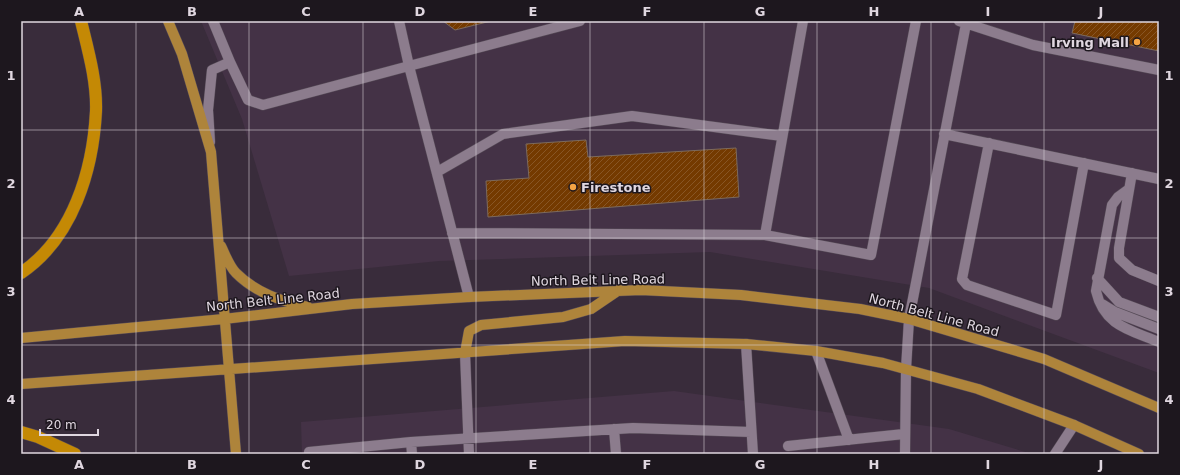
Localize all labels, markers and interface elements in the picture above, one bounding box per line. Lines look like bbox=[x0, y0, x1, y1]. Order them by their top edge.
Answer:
text: A bbox=[74, 4, 84, 19]
text: B bbox=[187, 4, 197, 19]
text: C bbox=[301, 4, 311, 19]
text: D bbox=[415, 4, 426, 19]
text: E bbox=[529, 4, 537, 19]
text: F bbox=[643, 4, 651, 19]
text: G bbox=[755, 4, 765, 19]
text: H bbox=[869, 4, 879, 19]
text: I bbox=[986, 4, 990, 19]
text: J bbox=[1098, 4, 1103, 19]
place label: Irving Mall bbox=[1051, 35, 1129, 50]
marker: Irving Mall bbox=[1132, 37, 1142, 47]
text: 1 bbox=[6, 68, 16, 83]
text: 1 bbox=[1164, 68, 1174, 83]
text: 2 bbox=[6, 176, 16, 191]
text: 2 bbox=[1164, 176, 1174, 191]
place label: Firestone bbox=[581, 180, 651, 195]
marker: Firestone bbox=[568, 182, 578, 192]
street label: North Belt Line Road bbox=[531, 271, 665, 289]
text: 3 bbox=[6, 284, 16, 299]
text: 3 bbox=[1164, 284, 1174, 299]
street label: North Belt Line Road bbox=[206, 286, 340, 314]
street label: North Belt Line Road bbox=[867, 290, 1001, 340]
text: 4 bbox=[6, 392, 16, 407]
text: 4 bbox=[1164, 392, 1174, 407]
scale bar bbox=[40, 411, 98, 437]
text: 20 m bbox=[46, 418, 77, 432]
text: A bbox=[74, 457, 84, 472]
text: B bbox=[187, 457, 197, 472]
text: C bbox=[301, 457, 311, 472]
text: D bbox=[415, 457, 426, 472]
text: E bbox=[529, 457, 537, 472]
text: F bbox=[643, 457, 651, 472]
text: G bbox=[755, 457, 765, 472]
text: H bbox=[869, 457, 879, 472]
text: I bbox=[986, 457, 990, 472]
text: J bbox=[1098, 457, 1103, 472]

